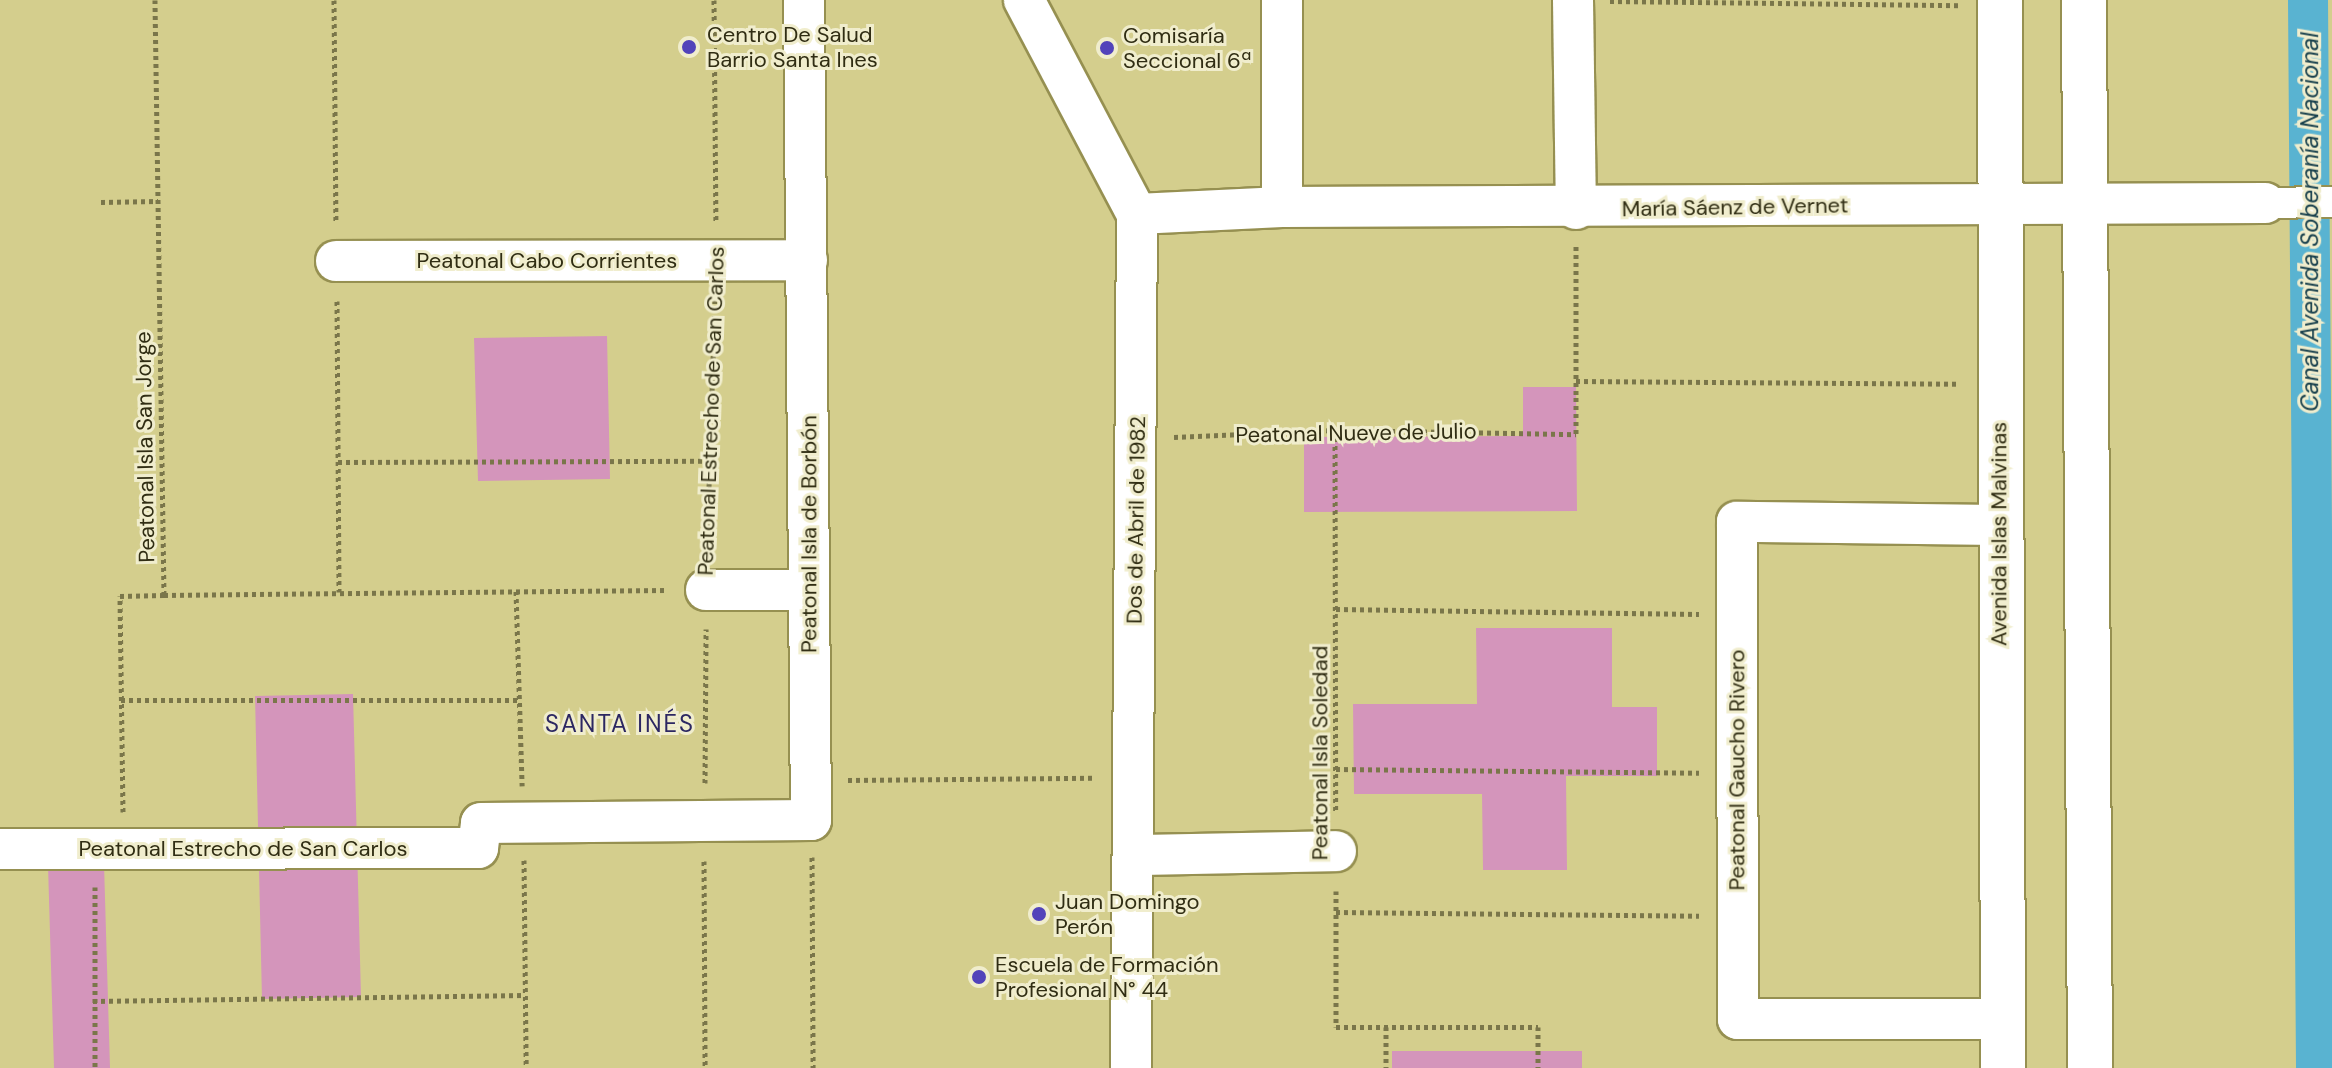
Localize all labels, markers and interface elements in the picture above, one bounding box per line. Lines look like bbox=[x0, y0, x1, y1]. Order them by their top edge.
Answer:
place label: Centro De Salud Barrio Santa Ines bbox=[707, 21, 878, 72]
place label: Comisaría Seccional 6ª bbox=[1123, 22, 1251, 74]
water label: Canal Avenida Soberanía Nacional bbox=[2296, 32, 2324, 412]
marker: Centro De Salud Barrio Santa Ines bbox=[678, 36, 700, 58]
marker: Comisaría Seccional 6ª bbox=[1098, 39, 1116, 57]
street label: María Sáenz de Vernet bbox=[1622, 192, 1848, 222]
street label: Peatonal Estrecho de San Carlos bbox=[692, 246, 730, 576]
street label: Peatonal Cabo Corrientes bbox=[417, 248, 677, 274]
street label: Peatonal Isla San Jorge bbox=[130, 331, 160, 563]
street label: Peatonal Isla de Borbón bbox=[796, 415, 822, 653]
street label: Dos de Abril de 1982 bbox=[1121, 416, 1151, 624]
street label: Peatonal Nueve de Julio bbox=[1235, 418, 1477, 448]
street label: Avenida Islas Malvinas bbox=[1986, 422, 2012, 646]
street label: Peatonal Isla Soledad bbox=[1307, 646, 1333, 860]
street label: Peatonal Gaucho Rivero bbox=[1724, 649, 1750, 891]
district label: SANTA INÉS bbox=[545, 710, 695, 738]
street label: Peatonal Estrecho de San Carlos bbox=[78, 836, 408, 862]
place label: Juan Domingo Perón bbox=[1055, 888, 1200, 940]
marker: Juan Domingo Perón bbox=[1030, 905, 1048, 923]
place label: Escuela de Formación Profesional N° 44 bbox=[995, 951, 1219, 1002]
marker: Escuela de Formación Profesional N° 44 bbox=[970, 968, 988, 986]

